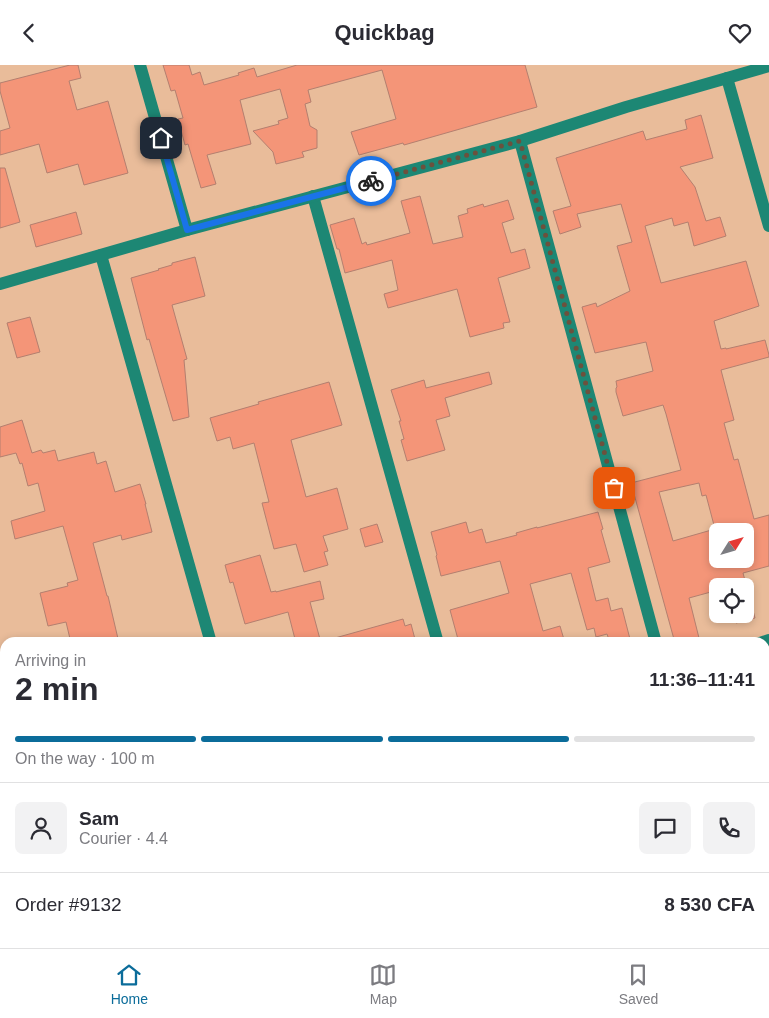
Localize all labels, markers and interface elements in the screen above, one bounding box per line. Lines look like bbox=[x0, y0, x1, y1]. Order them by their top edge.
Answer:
icon: back bbox=[15, 19, 43, 47]
icon: heart bbox=[726, 19, 754, 47]
text: Quickbag bbox=[334, 20, 435, 45]
pin bbox=[140, 117, 182, 159]
icon: home bbox=[147, 124, 175, 152]
courier bbox=[346, 156, 396, 206]
icon: bike bbox=[357, 167, 385, 195]
pin bbox=[593, 467, 635, 509]
icon: bag bbox=[600, 474, 628, 502]
north arrow bbox=[709, 523, 754, 567]
map controls bbox=[709, 523, 754, 623]
button: locate bbox=[709, 578, 754, 623]
text: Arriving in bbox=[15, 652, 86, 669]
text: 11:36–11:41 bbox=[649, 669, 755, 690]
text: 2 min bbox=[15, 671, 99, 707]
text: On the way · 100 m bbox=[15, 750, 155, 767]
button: person bbox=[15, 802, 67, 854]
button: chat bbox=[639, 802, 691, 854]
button: phone bbox=[703, 802, 755, 854]
text: Sam bbox=[79, 808, 119, 829]
text: Courier · 4.4 bbox=[79, 830, 168, 847]
text: Order #9132 bbox=[15, 894, 122, 915]
text: 8 530 CFA bbox=[664, 894, 755, 915]
tab: Home bbox=[111, 961, 148, 1007]
tab: Map bbox=[369, 961, 397, 1007]
tab: Saved bbox=[619, 961, 658, 1007]

